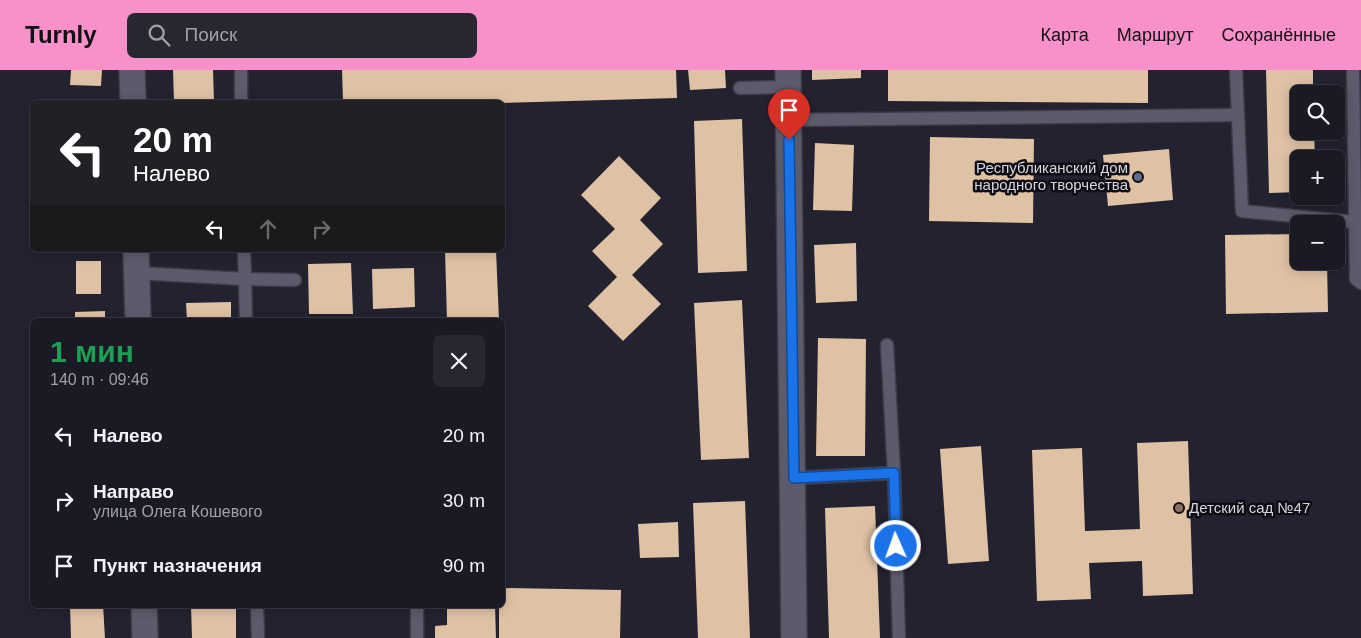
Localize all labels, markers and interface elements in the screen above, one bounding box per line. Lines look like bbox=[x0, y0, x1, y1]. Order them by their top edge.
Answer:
search box bbox=[127, 13, 477, 58]
text: Turnly bbox=[25, 21, 97, 48]
icon: search bbox=[145, 21, 173, 49]
text: Поиск bbox=[185, 24, 237, 45]
text: Карта bbox=[1041, 25, 1089, 45]
text: Маршрут bbox=[1117, 25, 1193, 45]
text: Сохранённые bbox=[1221, 25, 1336, 45]
map controls bbox=[1290, 85, 1345, 270]
button: search bbox=[1290, 85, 1345, 140]
pin bbox=[768, 89, 810, 140]
icon: arrive bbox=[775, 96, 803, 124]
icon: left bbox=[50, 120, 115, 185]
text: 20 m bbox=[133, 120, 213, 159]
button: + bbox=[1290, 150, 1345, 205]
place label: Республиканский дом народного творчества bbox=[974, 159, 1129, 193]
text: Налево bbox=[133, 161, 210, 186]
marker: Республиканский дом народного творчества bbox=[1132, 171, 1144, 183]
icon: left bbox=[201, 215, 229, 243]
icon: ahead bbox=[254, 215, 282, 243]
icon: right bbox=[307, 215, 335, 243]
button: − bbox=[1290, 215, 1345, 270]
text: 1 мин bbox=[50, 335, 134, 368]
button: close bbox=[433, 335, 485, 387]
text: 140 m · 09:46 bbox=[50, 371, 149, 388]
icon: left bbox=[50, 422, 78, 450]
text: Налево bbox=[93, 425, 163, 446]
text: 20 m bbox=[443, 425, 485, 446]
text: Направо bbox=[93, 481, 174, 502]
icon: right bbox=[50, 487, 78, 515]
text: 30 m bbox=[443, 490, 485, 511]
place label: Детский сад №47 bbox=[1189, 499, 1310, 516]
marker: Детский сад №47 bbox=[1173, 502, 1185, 514]
text: улица Олега Кошевого bbox=[93, 503, 262, 520]
position arrow bbox=[869, 519, 921, 571]
icon: arrive bbox=[50, 552, 78, 580]
text: Пункт назначения bbox=[93, 555, 262, 576]
text: 90 m bbox=[443, 555, 485, 576]

